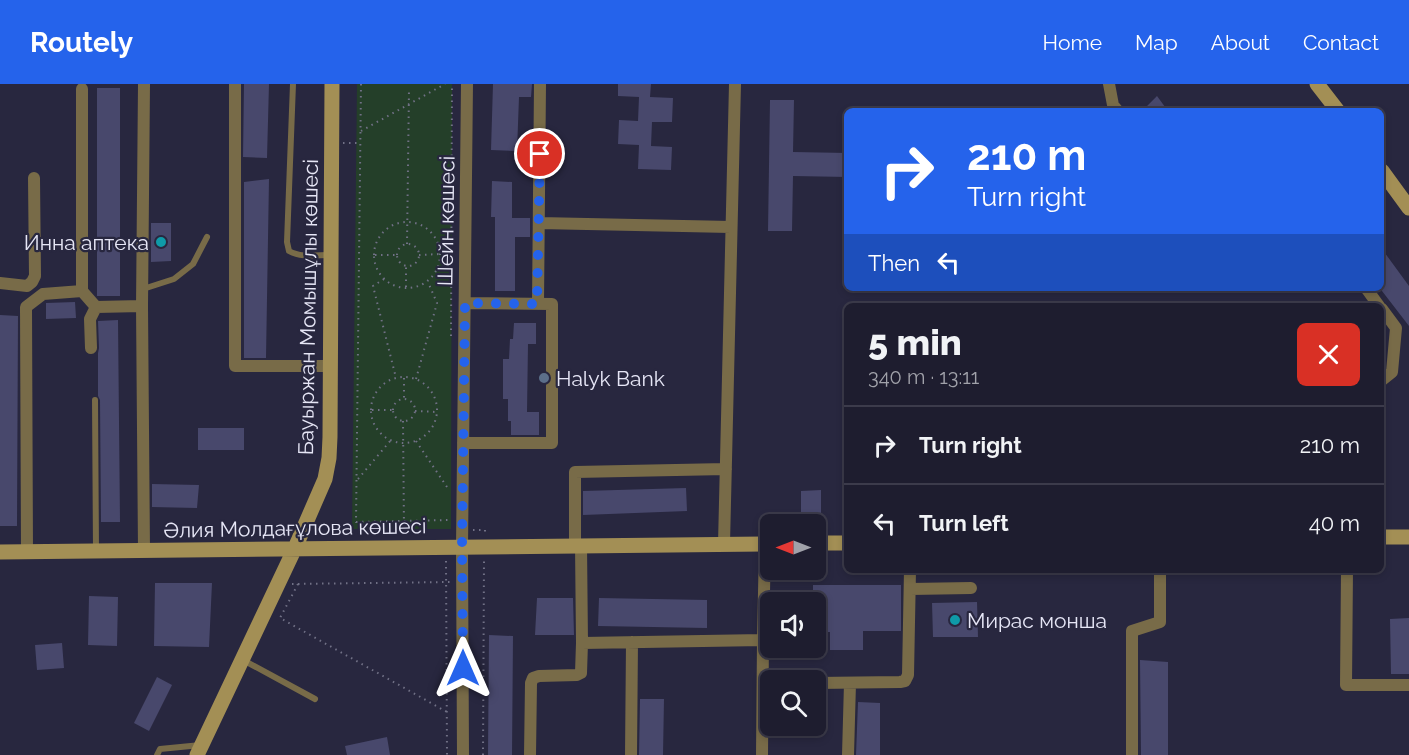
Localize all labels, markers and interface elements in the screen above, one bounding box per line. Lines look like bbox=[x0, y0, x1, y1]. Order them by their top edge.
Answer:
text: Routely bbox=[30, 26, 133, 59]
text: Home bbox=[1043, 30, 1102, 55]
text: Map bbox=[1135, 30, 1178, 55]
text: About bbox=[1211, 30, 1270, 55]
text: Contact bbox=[1303, 30, 1379, 55]
pin bbox=[514, 128, 565, 179]
text: 210 m bbox=[967, 131, 1086, 180]
icon: right bbox=[868, 132, 946, 210]
icon: arrive bbox=[523, 137, 556, 170]
street label: Шейн көшесі bbox=[432, 156, 460, 286]
street label: Бауыржан Момышұлы көшесі bbox=[293, 159, 323, 455]
text: Turn right bbox=[967, 181, 1086, 212]
place label: Инна аптека bbox=[24, 230, 149, 255]
marker: Инна аптека bbox=[154, 235, 168, 249]
icon: left bbox=[932, 246, 965, 279]
text: Then bbox=[868, 250, 920, 276]
text: 5 min bbox=[868, 321, 962, 363]
button: close bbox=[1297, 323, 1360, 386]
text: 340 m · 13:11 bbox=[868, 365, 979, 389]
place label: Halyk Bank bbox=[556, 366, 665, 391]
marker: Halyk Bank bbox=[537, 371, 551, 385]
icon: right bbox=[868, 429, 901, 462]
text: Turn right bbox=[919, 432, 1022, 458]
text: 210 m bbox=[1300, 432, 1360, 458]
icon: left bbox=[868, 507, 901, 540]
text: Turn left bbox=[919, 510, 1009, 536]
text: 40 m bbox=[1309, 510, 1360, 536]
street label: Әлия Молдағұлова көшесі bbox=[163, 513, 427, 543]
north arrow bbox=[760, 514, 826, 580]
map controls bbox=[760, 514, 826, 736]
button: sound bbox=[760, 592, 826, 658]
place label: Мирас монша bbox=[967, 608, 1107, 633]
marker: Мирас монша bbox=[948, 613, 962, 627]
position arrow bbox=[431, 636, 495, 700]
button: search bbox=[760, 670, 826, 736]

